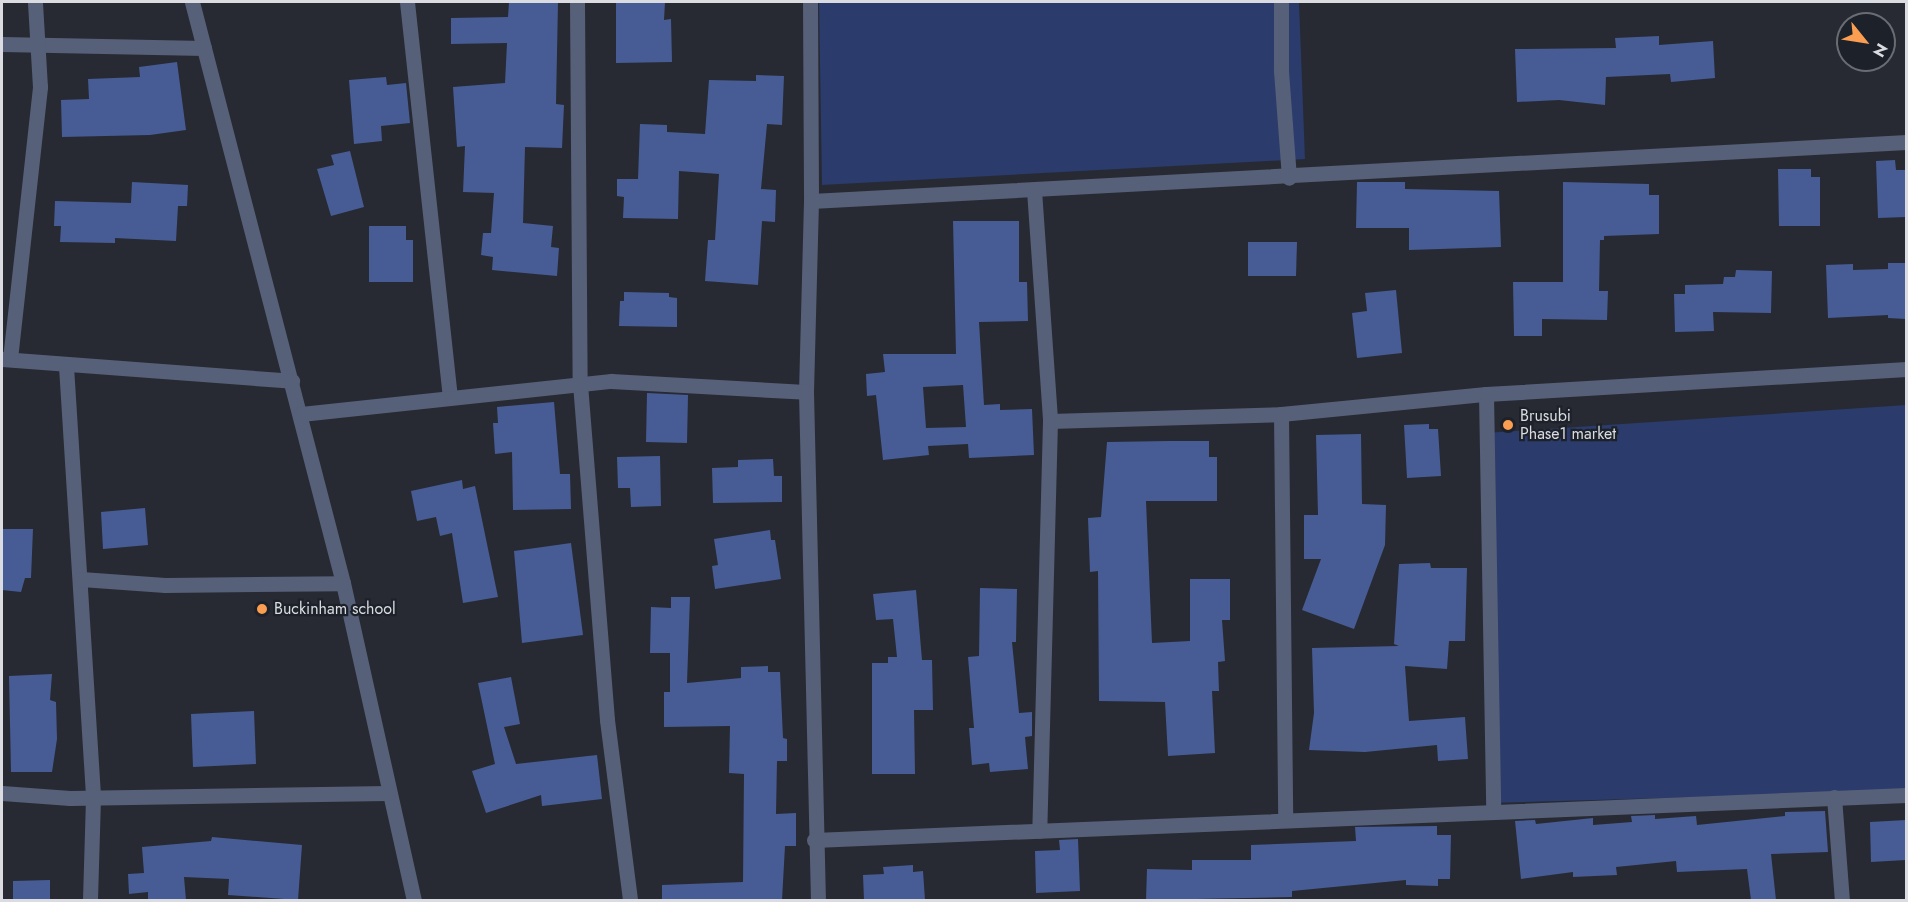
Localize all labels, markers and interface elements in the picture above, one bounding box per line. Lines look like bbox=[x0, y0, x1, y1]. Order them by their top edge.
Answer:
north arrow bbox=[1836, 12, 1896, 72]
text: N bbox=[1867, 39, 1893, 62]
place label: Brusubi Phase1 market bbox=[1520, 406, 1616, 444]
marker: Brusubi Phase1 market bbox=[1501, 418, 1515, 432]
place label: Buckinham school bbox=[274, 599, 396, 619]
marker: Buckinham school bbox=[255, 602, 269, 616]

